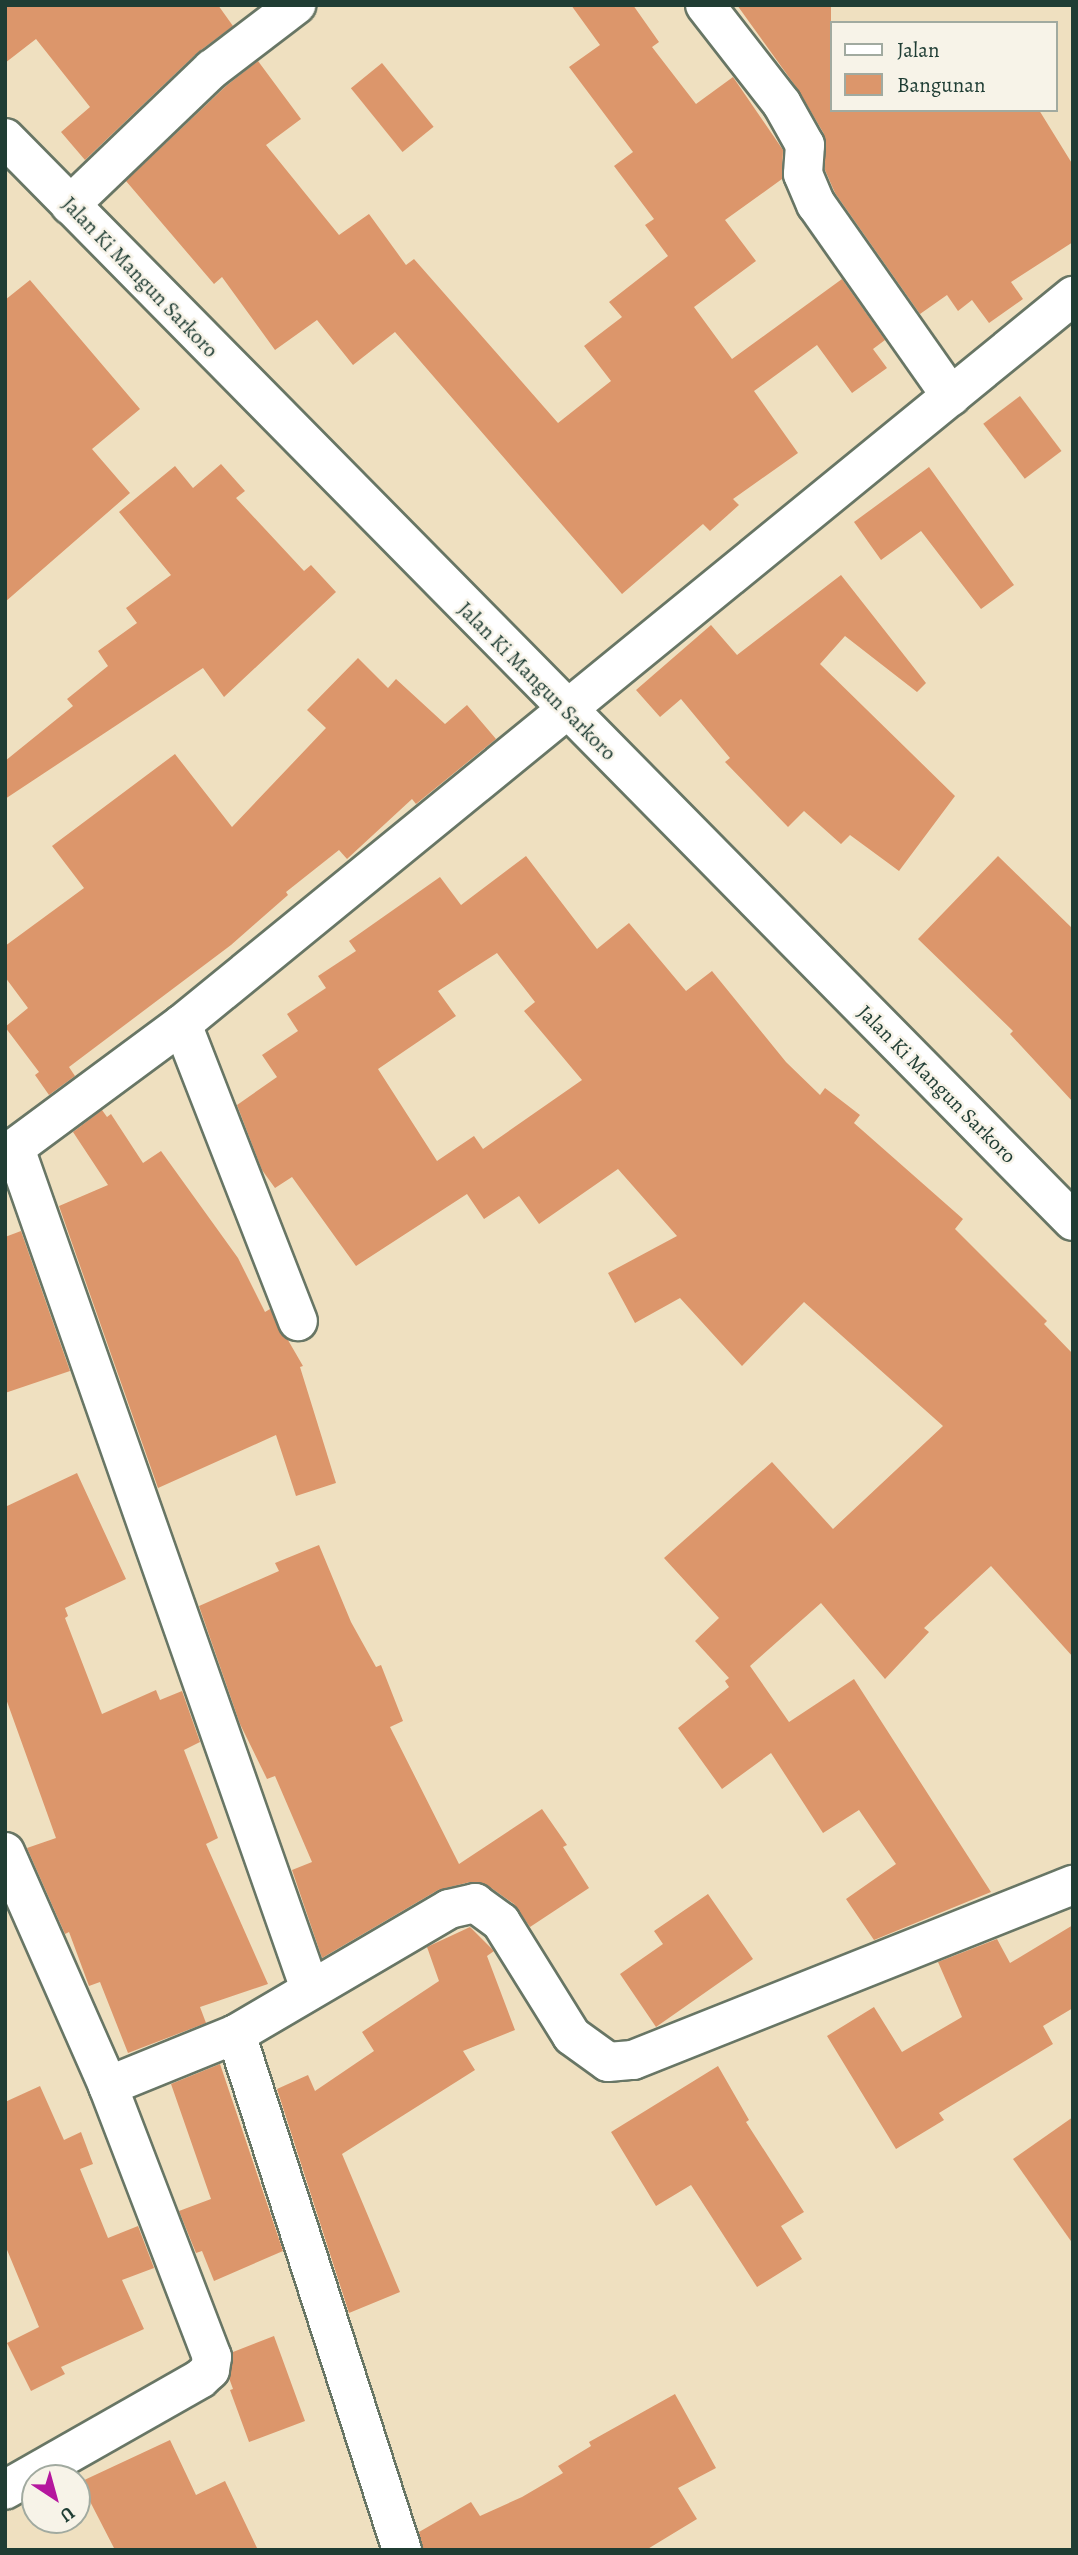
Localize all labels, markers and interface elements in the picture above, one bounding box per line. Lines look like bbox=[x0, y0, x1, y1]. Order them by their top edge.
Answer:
legend bbox=[830, 21, 1057, 112]
text: Jalan bbox=[897, 36, 939, 64]
text: Bangunan bbox=[897, 71, 986, 99]
street label: Jalan Ki Mangun Sarkoro bbox=[57, 191, 223, 363]
street label: Jalan Ki Mangun Sarkoro bbox=[453, 597, 621, 765]
street label: Jalan Ki Mangun Sarkoro bbox=[853, 1000, 1021, 1168]
north arrow bbox=[21, 2464, 91, 2534]
text: U bbox=[54, 2500, 80, 2529]

